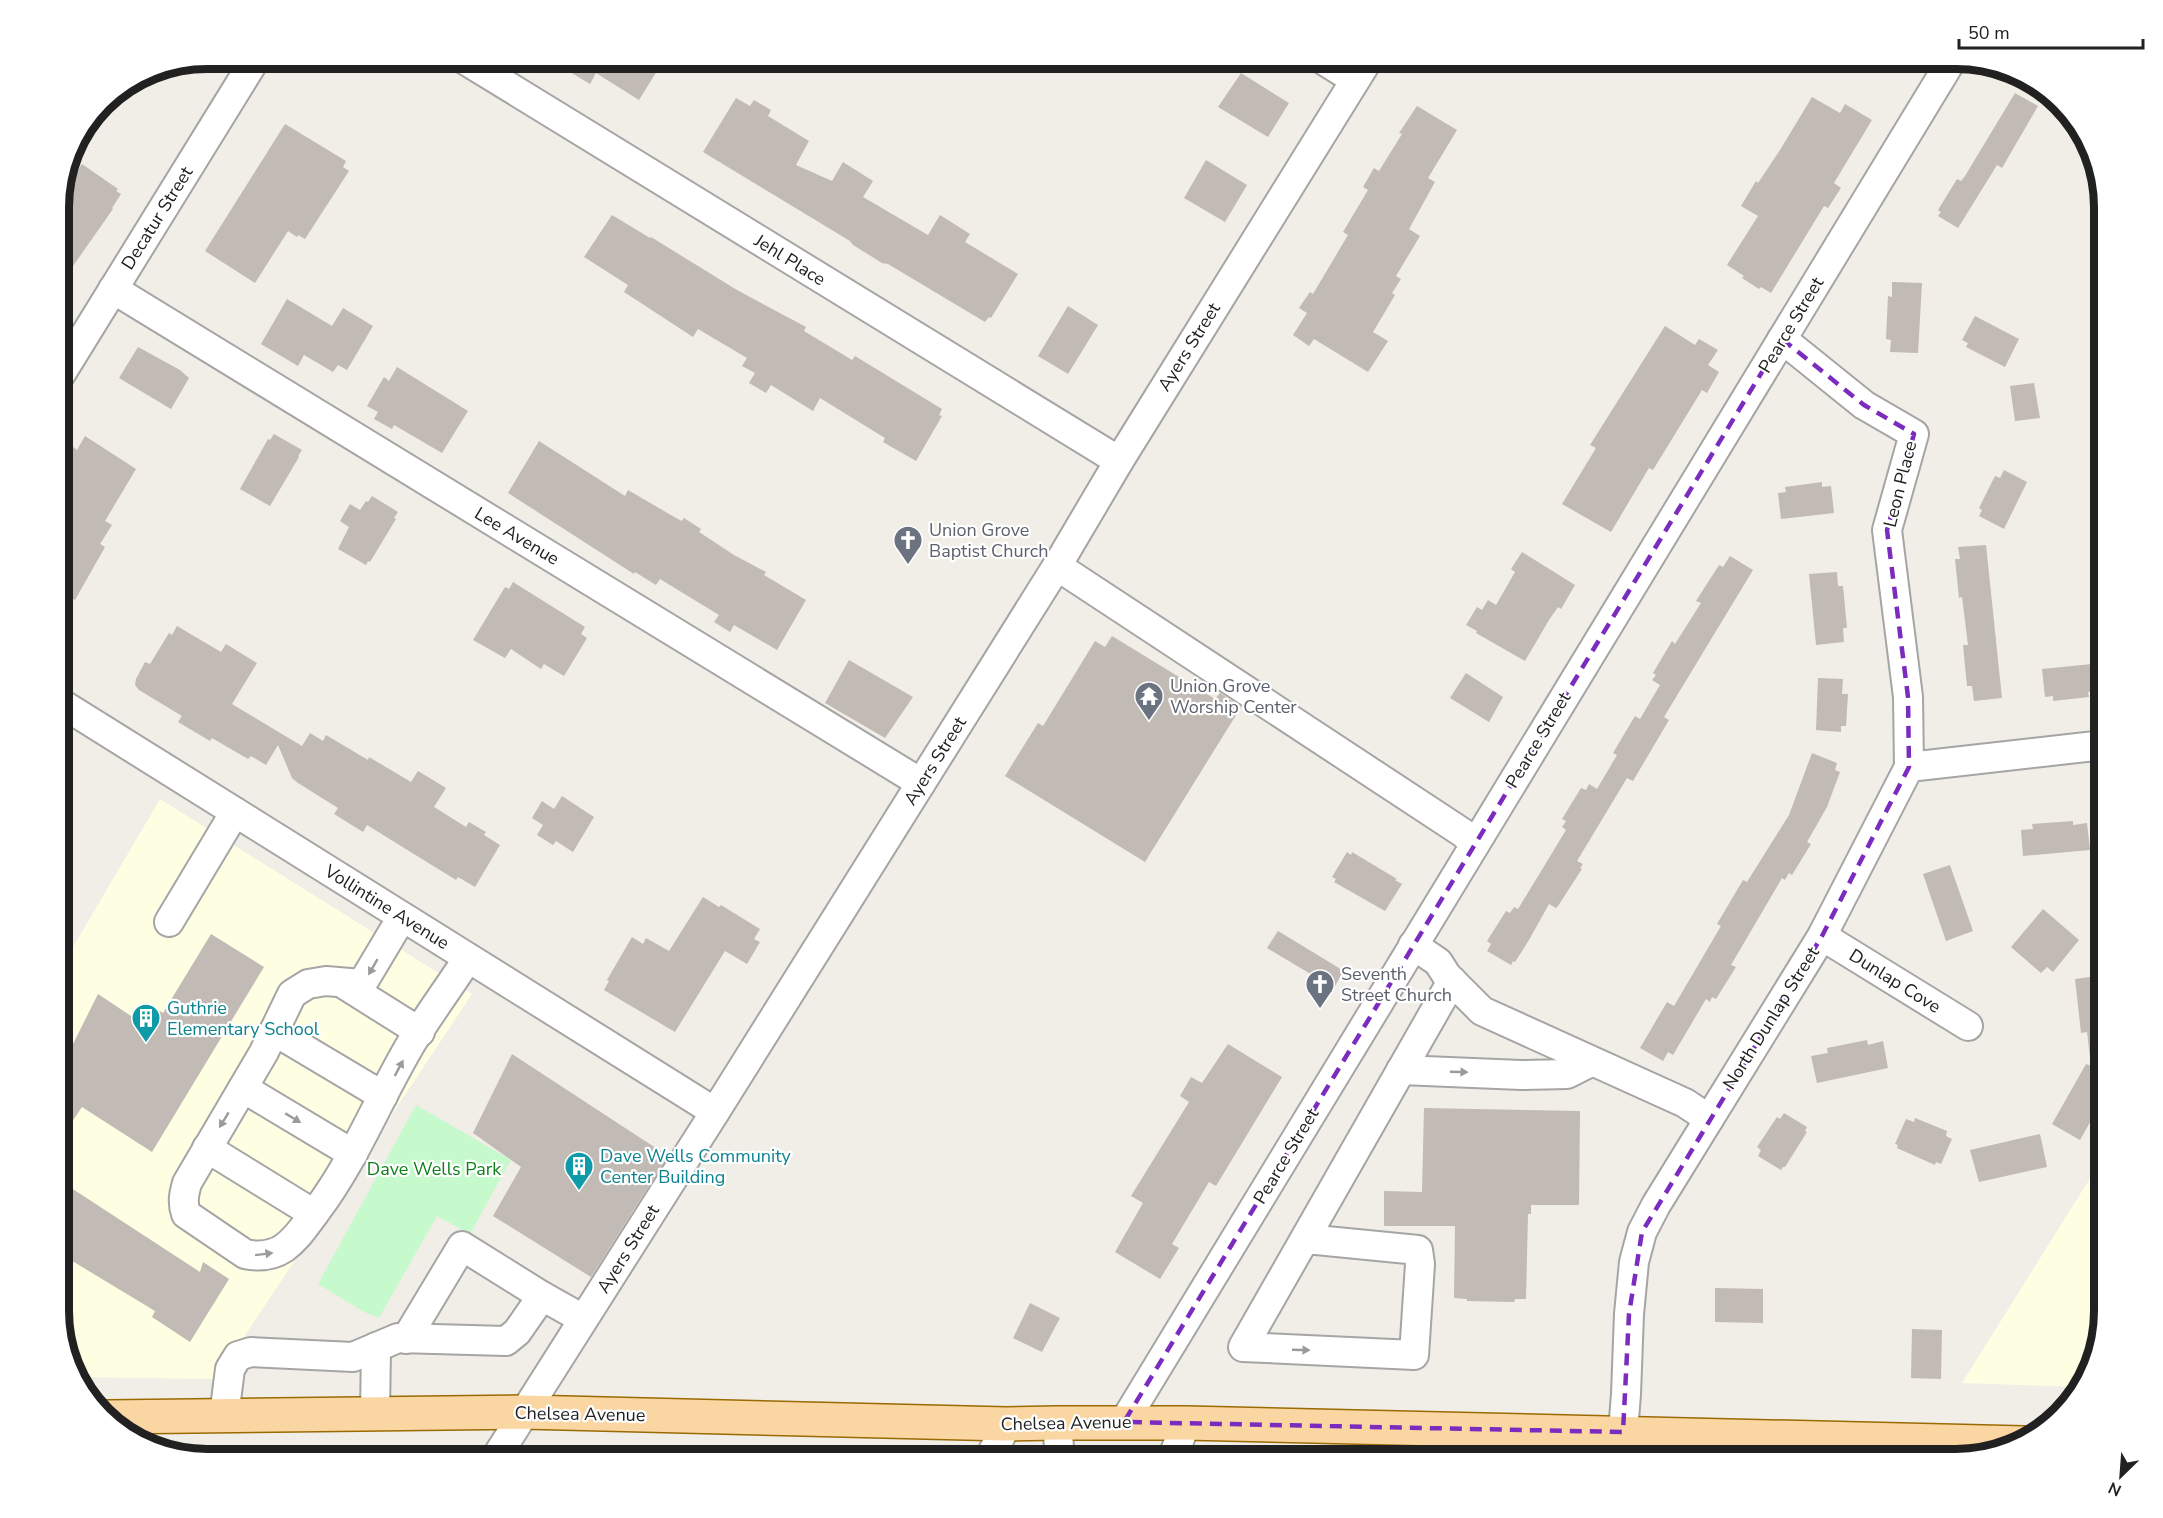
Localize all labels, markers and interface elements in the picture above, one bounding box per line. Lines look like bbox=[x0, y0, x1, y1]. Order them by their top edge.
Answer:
scale bar bbox=[1959, 12, 2144, 50]
text: 50 m bbox=[1968, 21, 2010, 45]
street label: Decatur Street bbox=[116, 161, 199, 274]
street label: Jehl Place bbox=[749, 228, 830, 291]
street label: Pearce Street bbox=[1753, 272, 1829, 377]
street label: Ayers Street bbox=[1152, 298, 1226, 396]
street label: Leon Place bbox=[1878, 438, 1922, 530]
street label: Lee Avenue bbox=[470, 501, 564, 571]
place label: Union Grove Baptist Church bbox=[929, 518, 1048, 563]
church icon: Union Grove Baptist Church bbox=[892, 524, 924, 566]
place label: Union Grove Worship Center bbox=[1170, 674, 1297, 719]
temple icon: Union Grove Worship Center bbox=[1133, 680, 1165, 722]
street label: Pearce Street bbox=[1500, 687, 1576, 792]
street label: Ayers Street bbox=[898, 712, 972, 810]
street label: Vollintine Avenue bbox=[319, 859, 454, 955]
street label: North Dunlap Street bbox=[1717, 941, 1825, 1094]
street label: Dunlap Cove bbox=[1845, 943, 1945, 1019]
one-way arrow bbox=[367, 959, 378, 975]
place label: Seventh Street Church bbox=[1341, 962, 1452, 1007]
church icon: Seventh Street Church bbox=[1304, 968, 1336, 1010]
place label: Guthrie Elementary School bbox=[167, 996, 320, 1041]
building icon: Guthrie Elementary School bbox=[130, 1002, 162, 1044]
one-way arrow bbox=[394, 1059, 404, 1076]
one-way arrow bbox=[1450, 1068, 1469, 1077]
street label: Pearce Street bbox=[1248, 1103, 1324, 1208]
one-way arrow bbox=[218, 1112, 229, 1128]
one-way arrow bbox=[285, 1113, 302, 1123]
place label: Dave Wells Community Center Building bbox=[600, 1144, 792, 1189]
building icon: Dave Wells Community Center Building bbox=[563, 1150, 595, 1192]
park label: Dave Wells Park bbox=[367, 1157, 502, 1181]
street label: Ayers Street bbox=[591, 1200, 665, 1298]
one-way arrow bbox=[254, 1250, 273, 1259]
one-way arrow bbox=[1292, 1345, 1311, 1354]
street label: Chelsea Avenue bbox=[514, 1401, 646, 1427]
street label: Chelsea Avenue bbox=[1000, 1410, 1132, 1436]
north arrow bbox=[2091, 1446, 2151, 1506]
text: N bbox=[2105, 1476, 2125, 1501]

